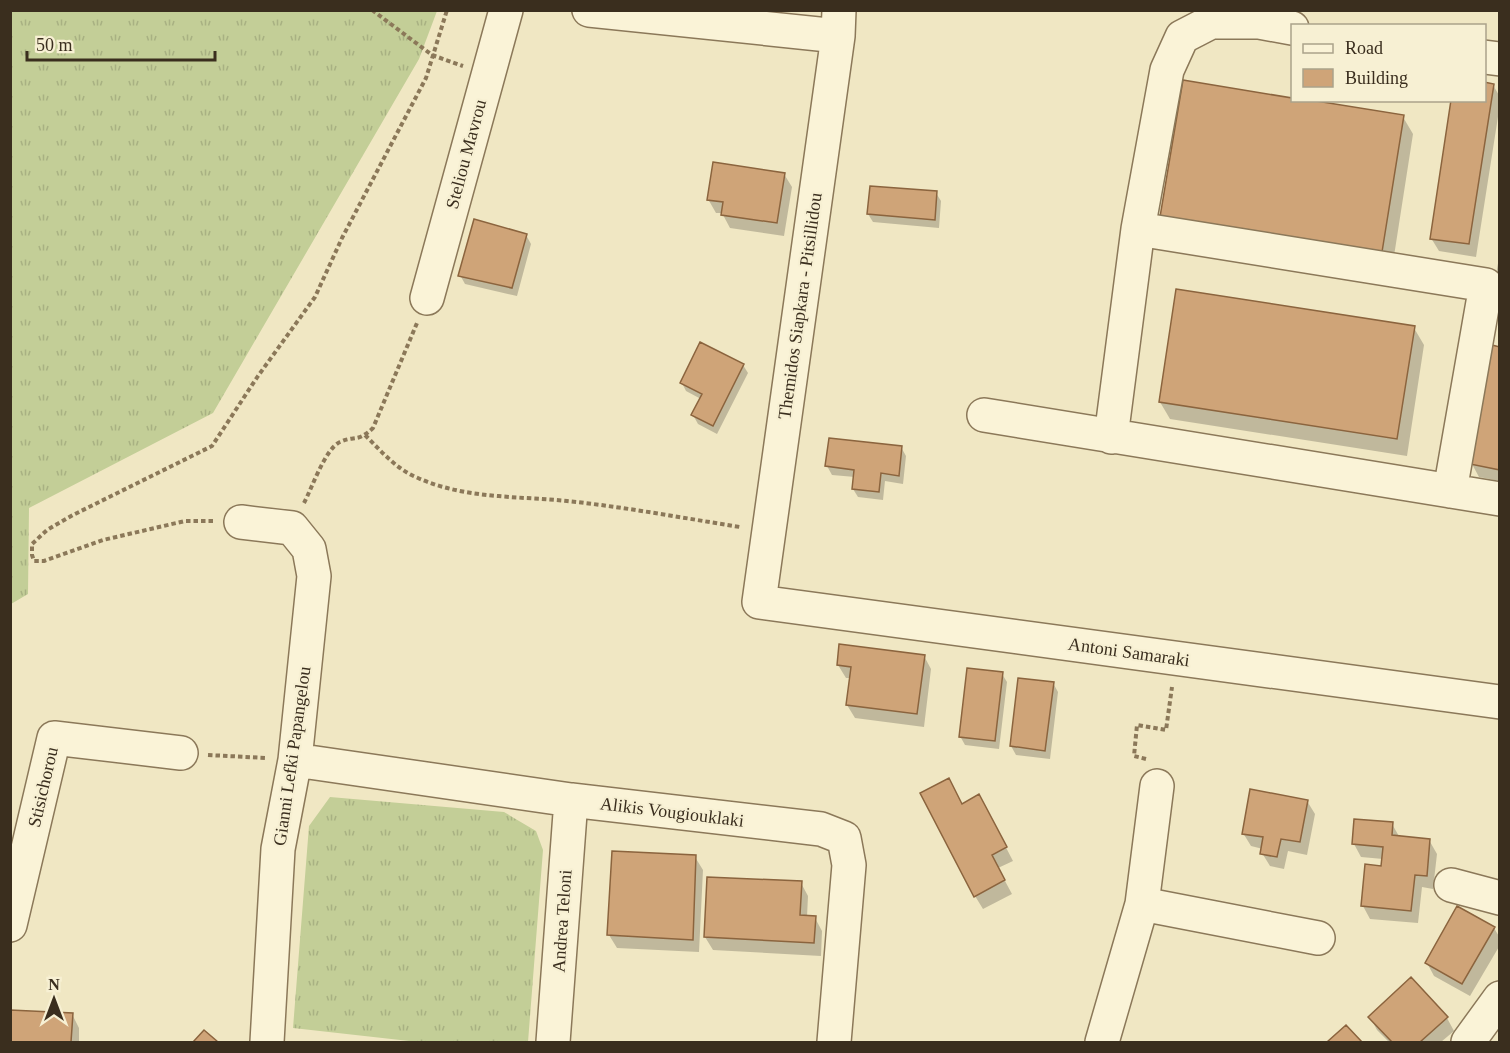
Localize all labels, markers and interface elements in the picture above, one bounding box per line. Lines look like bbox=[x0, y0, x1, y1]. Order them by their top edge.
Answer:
scale bar bbox=[27, 24, 214, 62]
legend bbox=[1291, 24, 1486, 102]
text: 50 m bbox=[36, 35, 73, 55]
text: Road bbox=[1345, 38, 1383, 58]
text: Building bbox=[1345, 68, 1408, 88]
street label: Steliou Mavrou bbox=[442, 97, 490, 211]
street label: Themidos Siapkara - Pitsillidou bbox=[774, 191, 826, 421]
street label: Antoni Samaraki bbox=[1067, 634, 1191, 670]
street label: Gianni Lefki Papangelou bbox=[270, 665, 314, 847]
street label: Stisichorou bbox=[24, 745, 62, 829]
street label: Alikis Vougiouklaki bbox=[599, 793, 745, 831]
street label: Andrea Teloni bbox=[548, 869, 576, 973]
north arrow bbox=[24, 969, 84, 1029]
text: N bbox=[48, 976, 60, 993]

